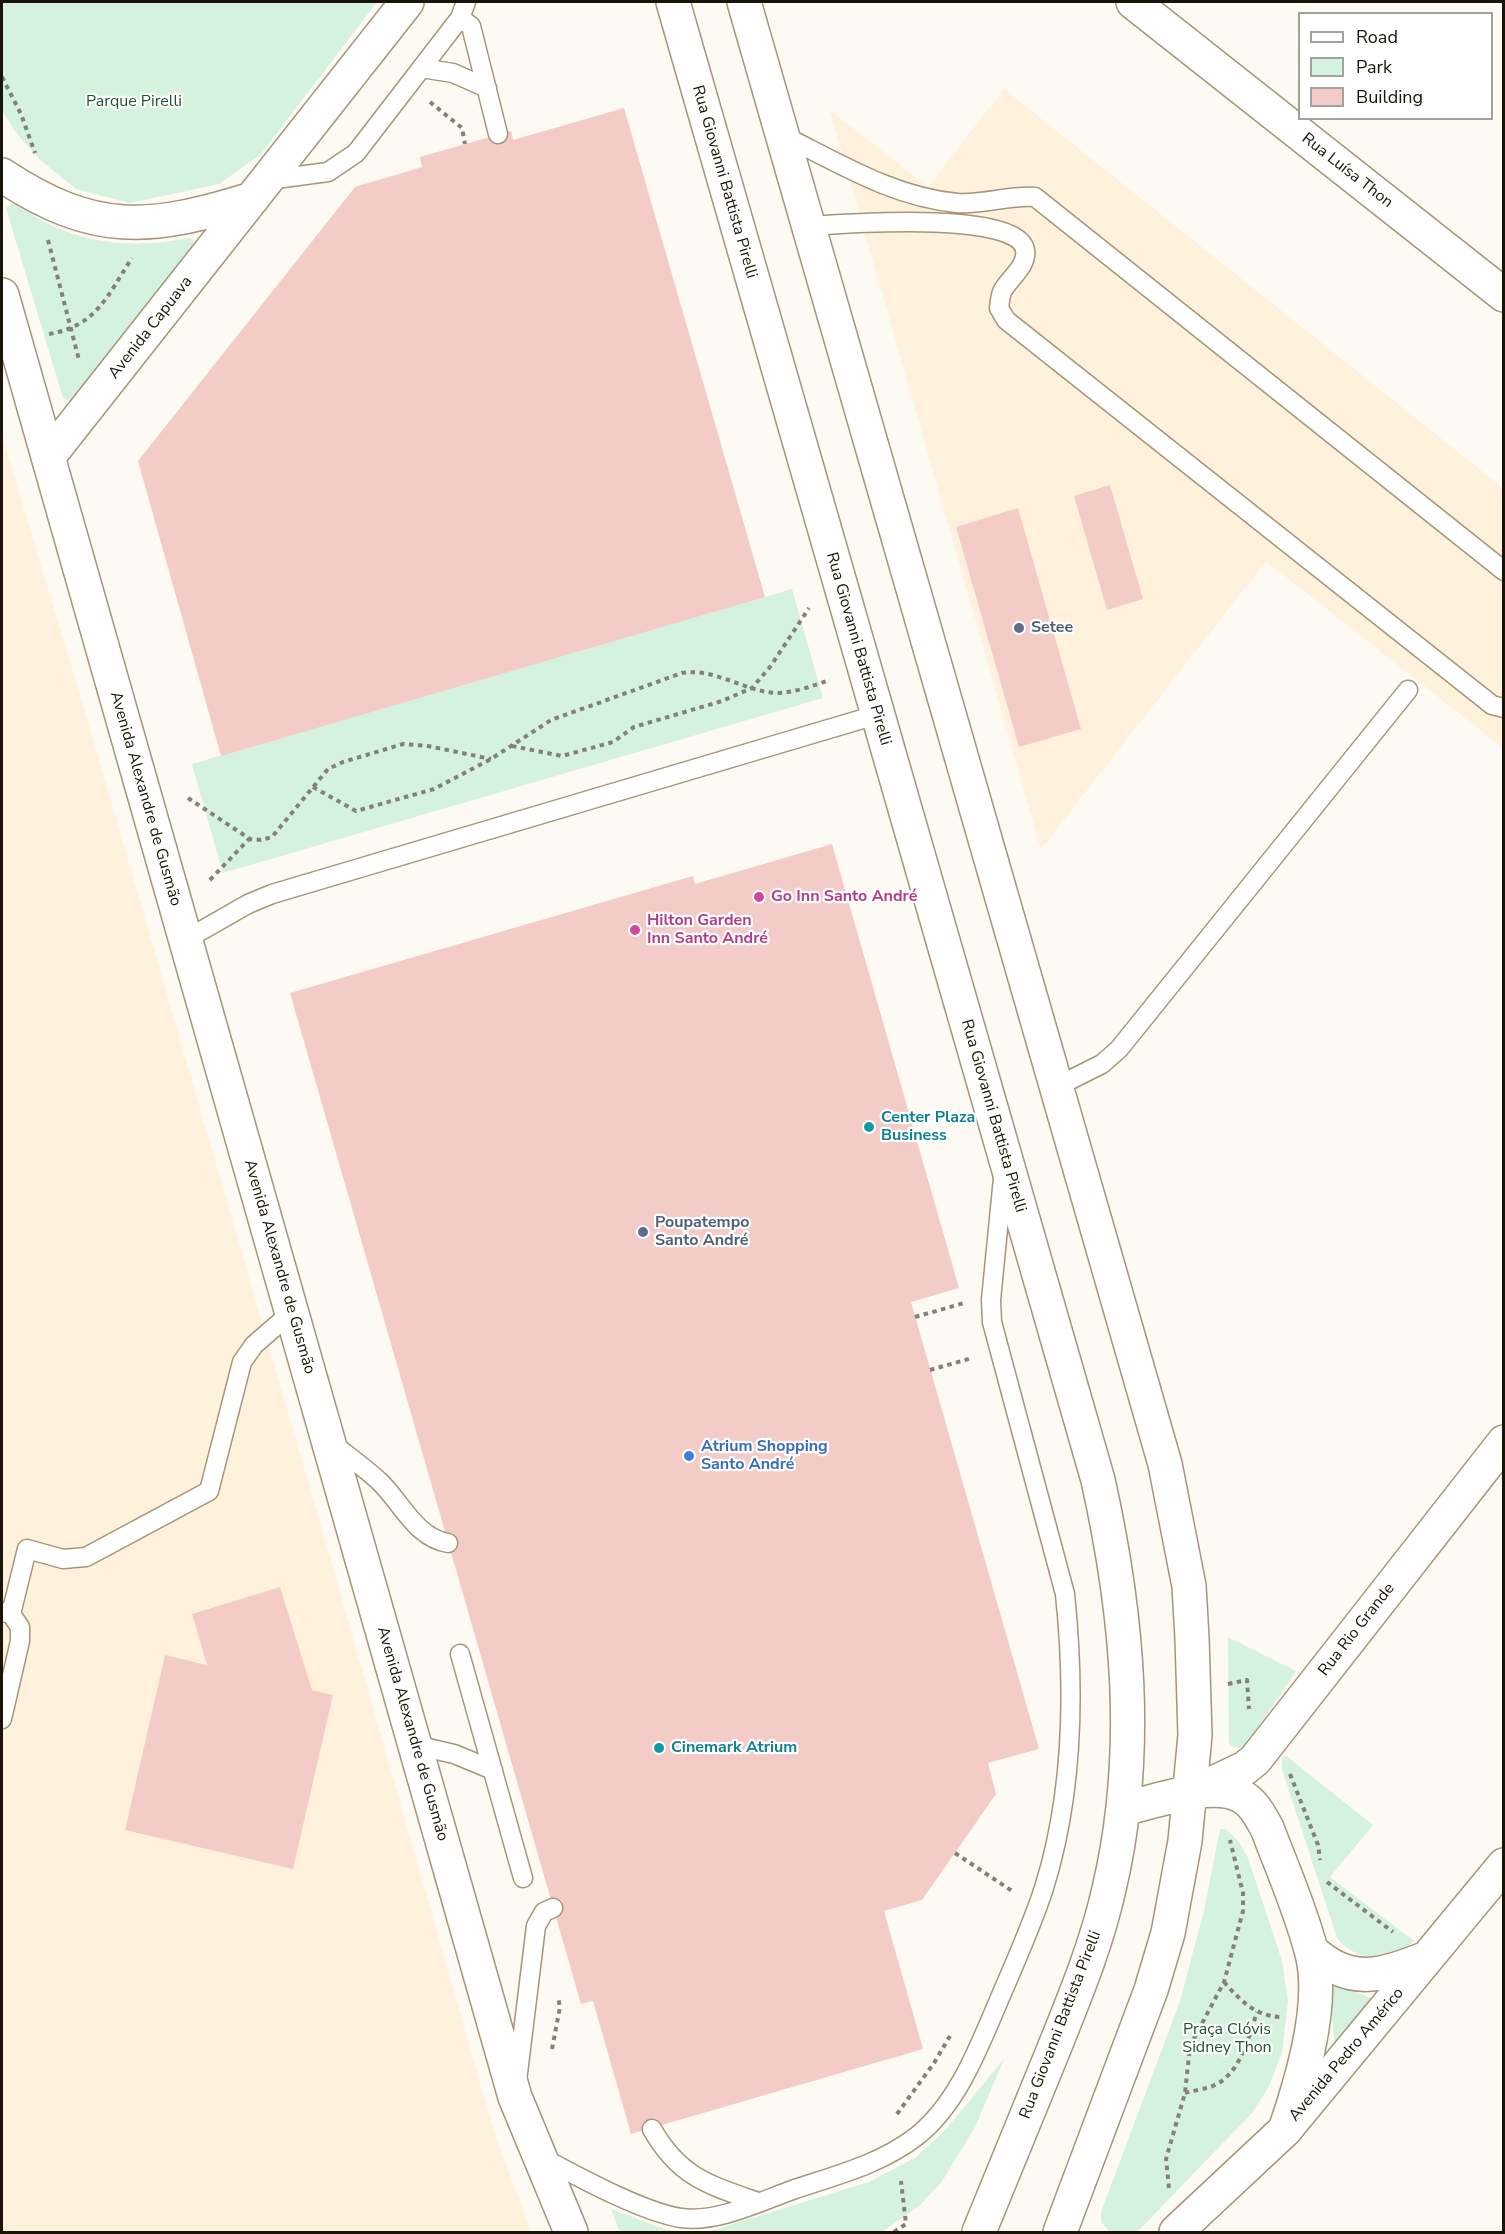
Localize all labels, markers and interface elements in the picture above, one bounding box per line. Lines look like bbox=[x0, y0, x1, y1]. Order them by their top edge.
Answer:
legend bbox=[1298, 12, 1493, 120]
text: Road bbox=[1356, 25, 1398, 49]
text: Park bbox=[1356, 55, 1392, 79]
street label: Rua Giovanni Battista Pirelli bbox=[687, 83, 761, 281]
text: Building bbox=[1356, 85, 1423, 109]
park label: Parque Pirelli bbox=[86, 92, 182, 112]
street label: Rua Luísa Thon bbox=[1298, 129, 1396, 213]
street label: Avenida Capuava bbox=[105, 273, 197, 383]
street label: Rua Giovanni Battista Pirelli bbox=[821, 550, 895, 748]
place label: Setee bbox=[1031, 618, 1073, 638]
marker: Setee bbox=[1012, 621, 1026, 635]
street label: Avenida Alexandre de Gusmão bbox=[105, 690, 185, 908]
place label: Go Inn Santo André bbox=[771, 887, 917, 907]
marker: Go Inn Santo André bbox=[752, 890, 766, 904]
place label: Hilton Garden Inn Santo André bbox=[647, 911, 768, 949]
marker: Hilton Garden Inn Santo André bbox=[628, 923, 642, 937]
street label: Rua Giovanni Battista Pirelli bbox=[956, 1017, 1030, 1215]
place label: Center Plaza Business bbox=[881, 1108, 975, 1146]
marker: Center Plaza Business bbox=[862, 1120, 876, 1134]
street label: Avenida Alexandre de Gusmão bbox=[239, 1158, 319, 1376]
place label: Poupatempo Santo André bbox=[655, 1213, 749, 1251]
marker: Poupatempo Santo André bbox=[636, 1225, 650, 1239]
place label: Atrium Shopping Santo André bbox=[701, 1437, 828, 1475]
marker: Atrium Shopping Santo André bbox=[682, 1449, 696, 1463]
street label: Rua Rio Grande bbox=[1315, 1580, 1399, 1680]
street label: Avenida Alexandre de Gusmão bbox=[372, 1625, 452, 1843]
place label: Cinemark Atrium bbox=[671, 1738, 797, 1758]
marker: Cinemark Atrium bbox=[652, 1741, 666, 1755]
street label: Rua Giovanni Battista Pirelli bbox=[1016, 1928, 1106, 2122]
street label: Avenida Pedro Américo bbox=[1286, 1984, 1408, 2126]
park label: Praça Clóvis Sidney Thon bbox=[1182, 2020, 1272, 2058]

